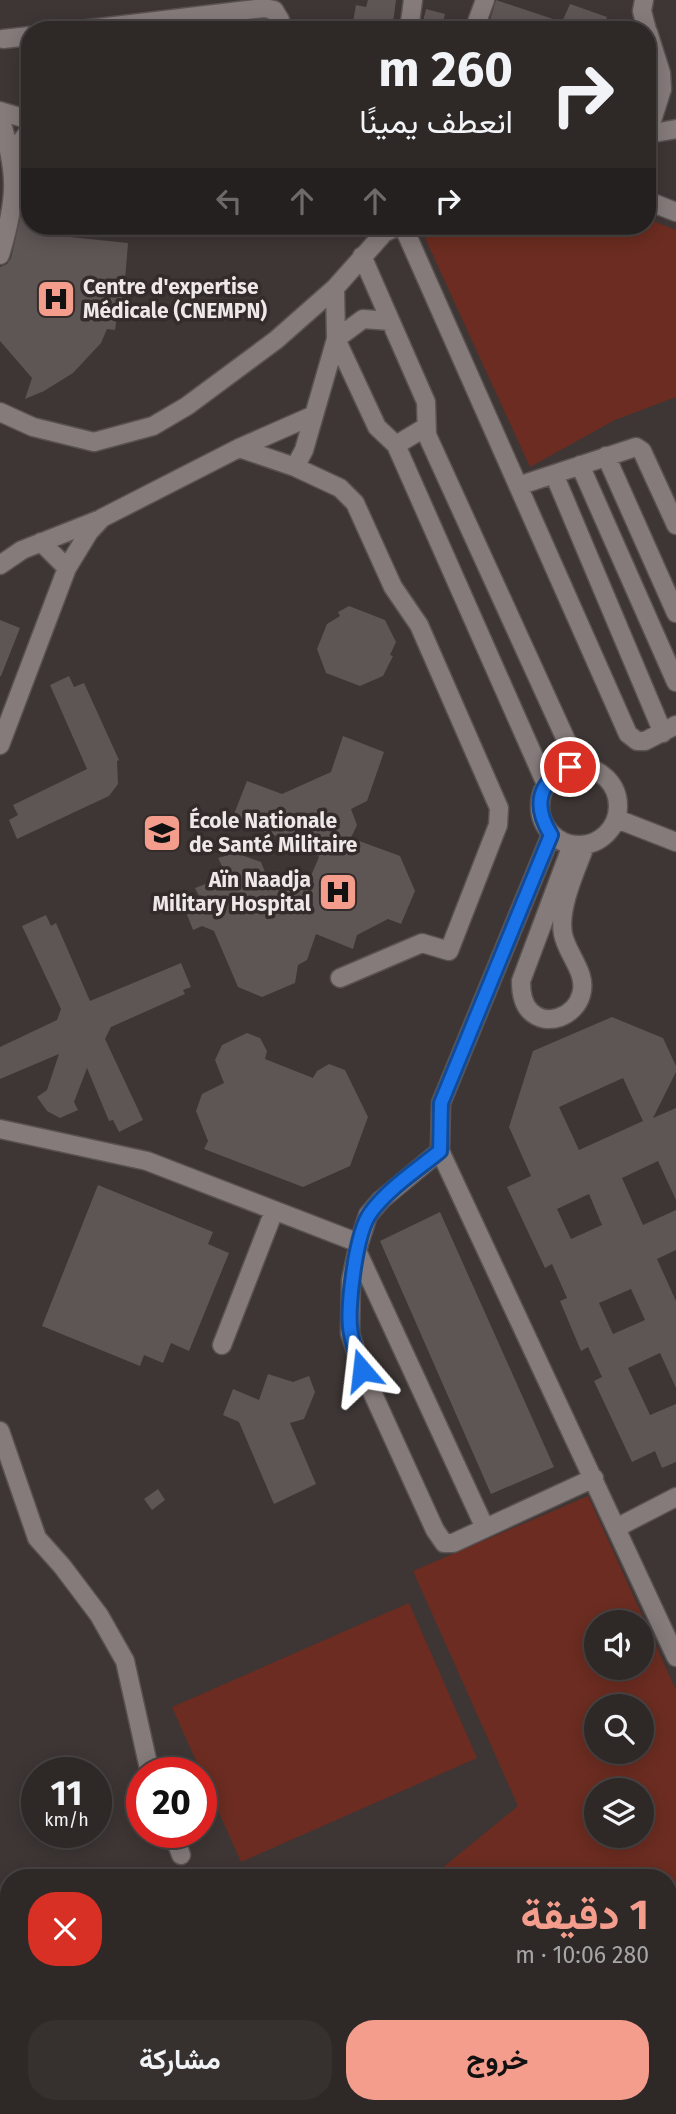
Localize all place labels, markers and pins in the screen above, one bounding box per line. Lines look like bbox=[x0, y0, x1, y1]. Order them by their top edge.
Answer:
place label: Centre d'expertise Médicale (CNEMPN) bbox=[83, 274, 267, 324]
hospital icon: Centre d'expertise Médicale (CNEMPN) bbox=[35, 278, 77, 320]
pin bbox=[540, 737, 600, 797]
place label: École Nationale de Santé Militaire bbox=[189, 807, 358, 858]
school or university icon: École Nationale de Santé Militaire bbox=[141, 812, 183, 854]
place label: Aïn Naadja Military Hospital bbox=[153, 867, 312, 917]
hospital icon: Aïn Naadja Military Hospital bbox=[317, 871, 359, 913]

